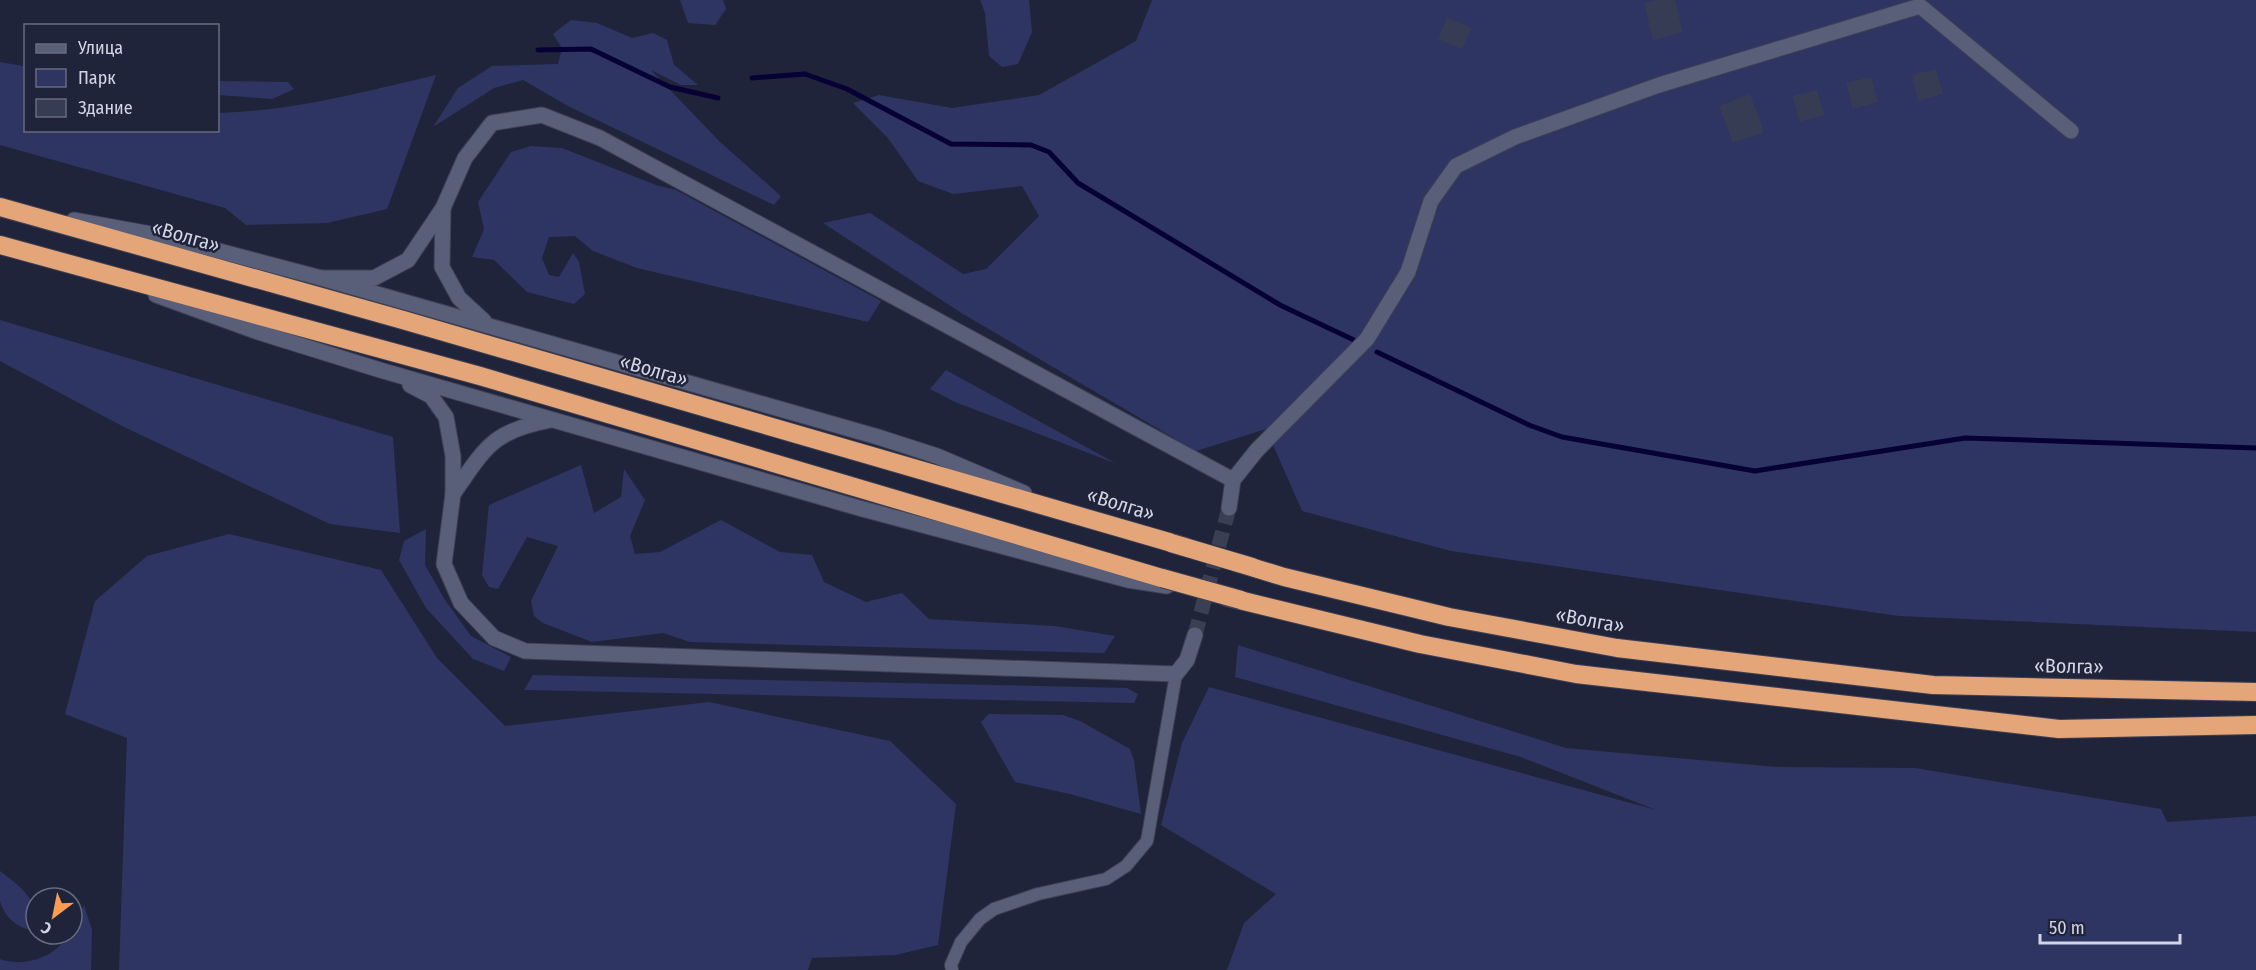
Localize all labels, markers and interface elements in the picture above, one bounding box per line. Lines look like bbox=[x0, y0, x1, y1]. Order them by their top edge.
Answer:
legend bbox=[24, 24, 219, 132]
text: Улица bbox=[77, 37, 123, 59]
text: Парк bbox=[78, 67, 116, 89]
text: Здание bbox=[78, 97, 133, 119]
street label: «Волга» bbox=[149, 215, 223, 257]
street label: «Волга» bbox=[617, 349, 691, 391]
street label: «Волга» bbox=[1084, 482, 1158, 526]
street label: «Волга» bbox=[1554, 602, 1626, 638]
street label: «Волга» bbox=[2034, 653, 2104, 679]
north arrow bbox=[24, 886, 84, 946]
scale bar bbox=[2040, 907, 2180, 945]
text: 50 m bbox=[2049, 917, 2085, 939]
text: С bbox=[37, 918, 55, 939]

